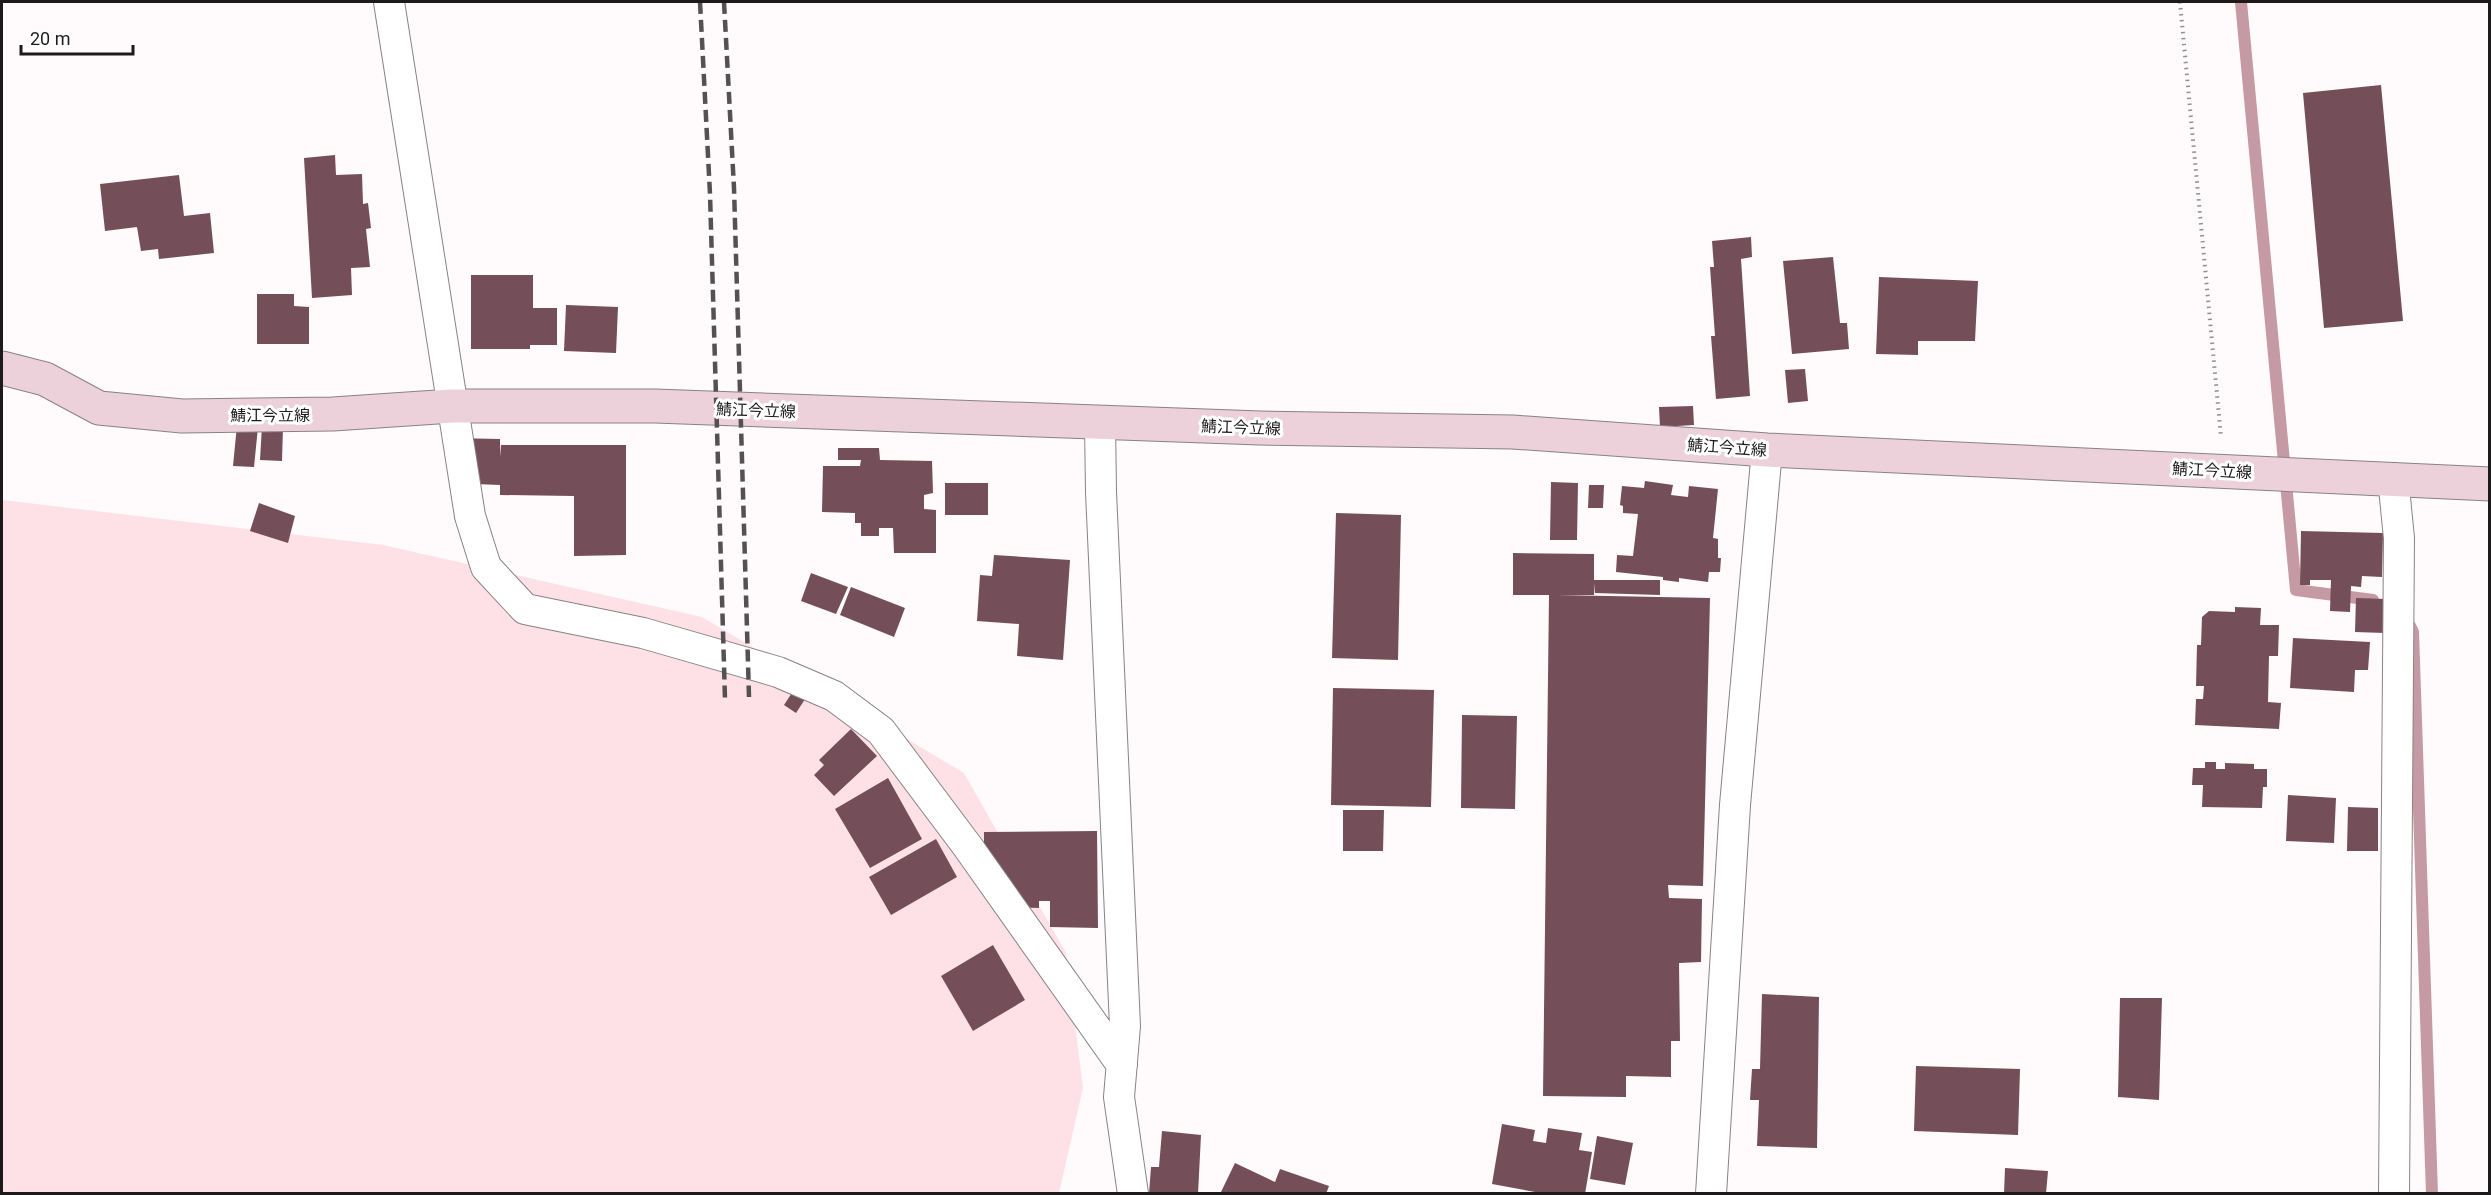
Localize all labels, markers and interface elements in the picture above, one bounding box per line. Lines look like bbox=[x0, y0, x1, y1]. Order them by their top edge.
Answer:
scale bar bbox=[21, 18, 134, 56]
text: 20 m bbox=[30, 28, 70, 49]
street label: 鯖江今立線 bbox=[716, 400, 796, 421]
street label: 鯖江今立線 bbox=[230, 406, 310, 425]
street label: 鯖江今立線 bbox=[1201, 417, 1281, 438]
street label: 鯖江今立線 bbox=[1686, 435, 1768, 460]
street label: 鯖江今立線 bbox=[2172, 459, 2252, 482]

